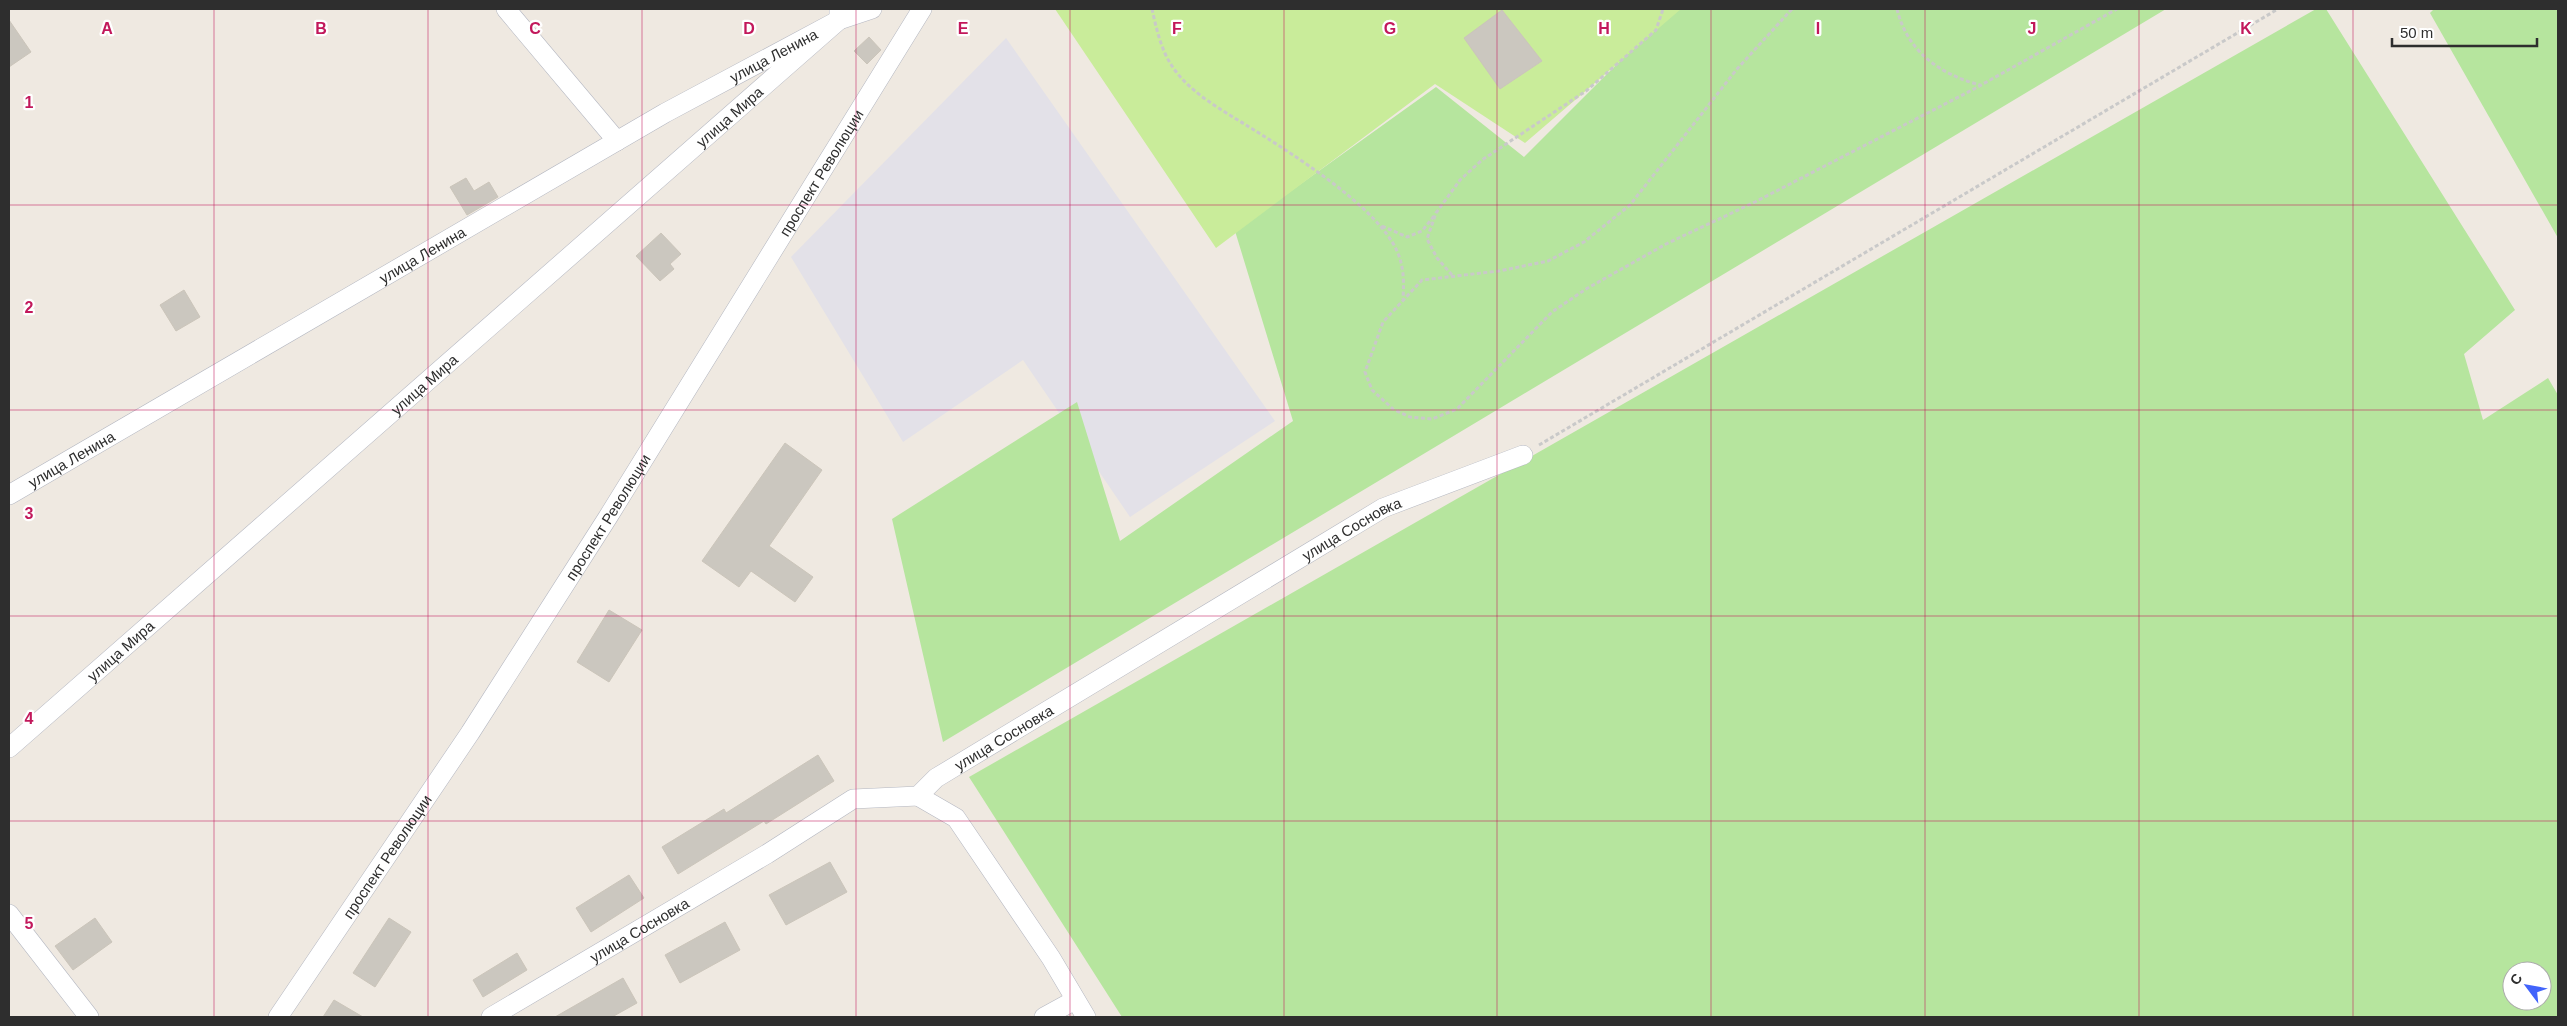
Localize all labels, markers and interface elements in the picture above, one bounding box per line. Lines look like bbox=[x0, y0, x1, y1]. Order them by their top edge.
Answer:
scale bar bbox=[2392, 15, 2537, 47]
text: A bbox=[101, 20, 113, 37]
text: B bbox=[315, 20, 327, 37]
text: C bbox=[529, 20, 541, 37]
text: D bbox=[743, 20, 755, 37]
text: E bbox=[958, 20, 969, 37]
text: F bbox=[1172, 20, 1182, 37]
text: G bbox=[1384, 20, 1396, 37]
text: H bbox=[1598, 20, 1610, 37]
text: I bbox=[1816, 20, 1820, 37]
text: J bbox=[2028, 20, 2036, 37]
text: K bbox=[2240, 20, 2252, 37]
street label: улица Ленина bbox=[727, 24, 821, 85]
text: 50 m bbox=[2400, 24, 2433, 41]
street label: улица Мира bbox=[692, 82, 767, 150]
text: 1 bbox=[25, 94, 34, 111]
street label: проспект Революции bbox=[775, 106, 866, 239]
street label: улица Ленина bbox=[376, 222, 469, 286]
text: 2 bbox=[25, 299, 34, 316]
street label: улица Мира bbox=[387, 350, 461, 418]
street label: улица Ленина bbox=[25, 427, 118, 491]
street label: проспект Революции bbox=[562, 451, 653, 583]
street label: улица Сосновка bbox=[1299, 493, 1404, 564]
text: 3 bbox=[25, 505, 34, 522]
street label: улица Мира bbox=[83, 616, 158, 684]
street label: улица Сосновка bbox=[951, 701, 1056, 773]
text: 4 bbox=[25, 710, 34, 727]
street label: проспект Революции bbox=[339, 791, 434, 921]
street label: улица Сосновка bbox=[587, 893, 692, 965]
text: 5 bbox=[25, 915, 34, 932]
north arrow bbox=[2502, 961, 2552, 1011]
text: С bbox=[2507, 971, 2525, 988]

